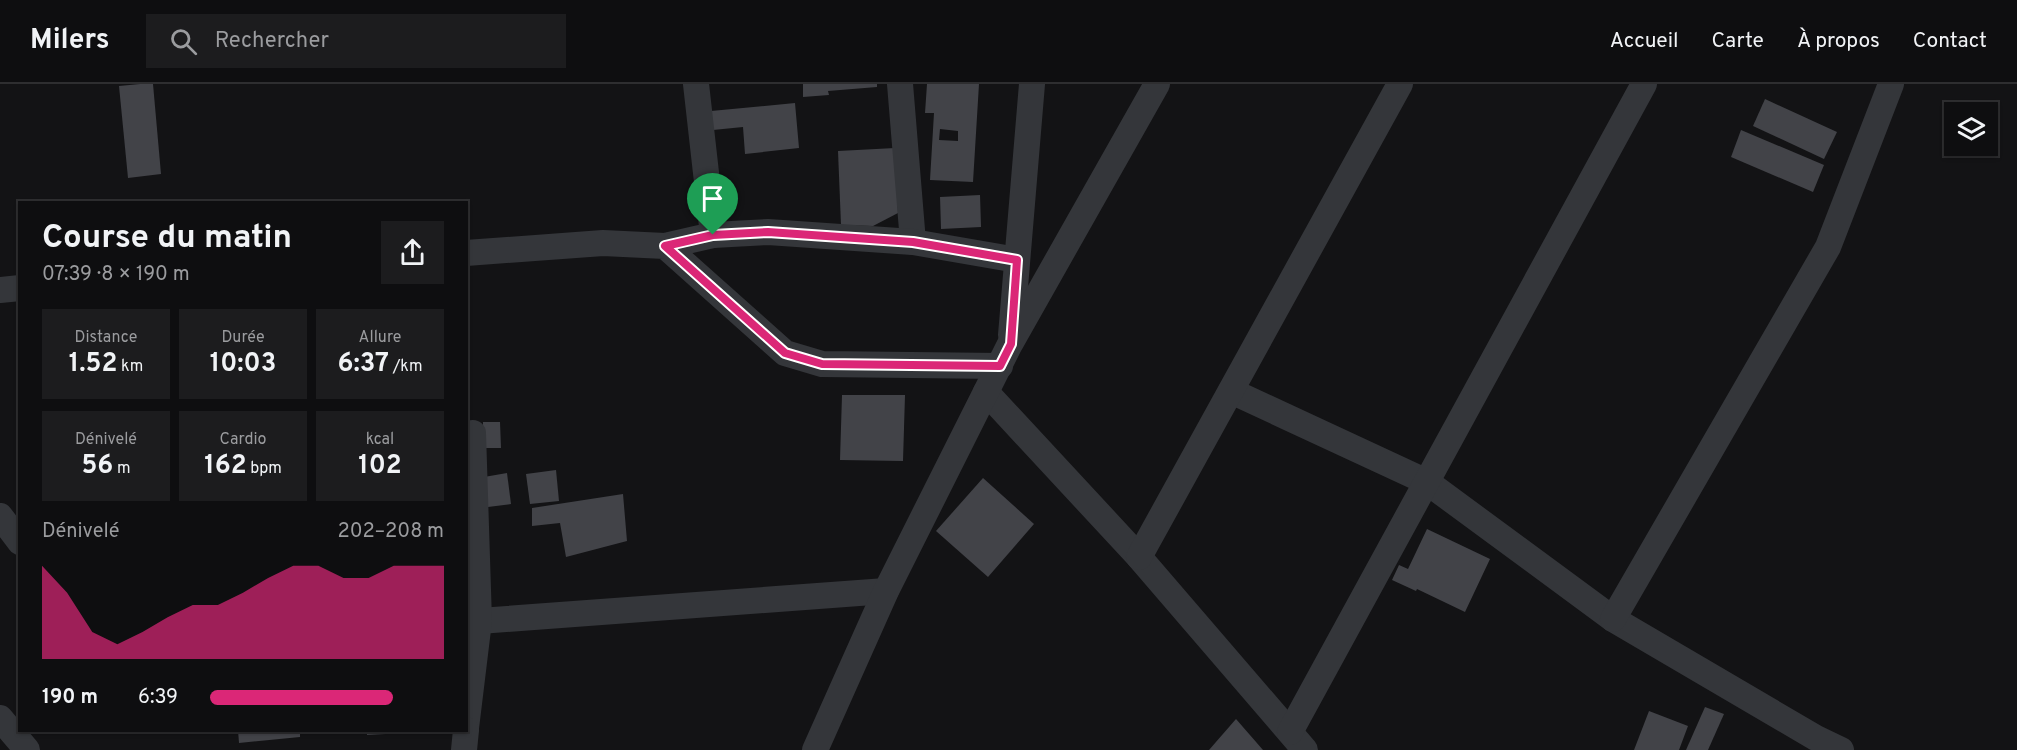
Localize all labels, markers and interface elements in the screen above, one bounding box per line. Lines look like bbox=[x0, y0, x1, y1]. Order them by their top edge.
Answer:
search box bbox=[146, 14, 566, 68]
text: Milers bbox=[30, 23, 110, 59]
icon: search bbox=[167, 25, 200, 58]
text: Rechercher bbox=[215, 28, 329, 55]
text: Accueil bbox=[1610, 28, 1679, 55]
text: Carte bbox=[1712, 28, 1764, 55]
text: À propos bbox=[1797, 28, 1880, 55]
text: Contact bbox=[1913, 28, 1987, 55]
map controls bbox=[1944, 102, 1998, 156]
button: layers bbox=[1944, 102, 1998, 156]
pin bbox=[687, 173, 738, 235]
icon: arrive bbox=[696, 182, 729, 215]
text: Course du matin bbox=[42, 218, 292, 260]
button: share bbox=[381, 221, 444, 284]
text: 07:39 · 8 × 190 m bbox=[42, 262, 190, 288]
text: Distance bbox=[75, 328, 137, 348]
text: Durée bbox=[221, 328, 265, 348]
text: Allure bbox=[359, 328, 401, 348]
text: 1.52 bbox=[69, 348, 117, 381]
text: 10:03 bbox=[210, 348, 276, 381]
text: 6:37 bbox=[337, 348, 389, 381]
text: km bbox=[117, 357, 143, 377]
text: /km bbox=[389, 357, 423, 377]
text: Dénivelé bbox=[75, 430, 137, 450]
text: Cardio bbox=[220, 430, 266, 450]
text: kcal bbox=[366, 430, 394, 450]
text: 56 bbox=[81, 450, 113, 483]
text: 162 bbox=[204, 450, 247, 483]
text: 102 bbox=[358, 450, 402, 483]
text: m bbox=[113, 459, 131, 479]
text: bpm bbox=[247, 459, 282, 479]
text: Dénivelé bbox=[42, 519, 119, 545]
text: 202–208 m bbox=[338, 519, 444, 545]
text: 190 m bbox=[42, 685, 98, 711]
text: 6:39 bbox=[138, 685, 178, 711]

